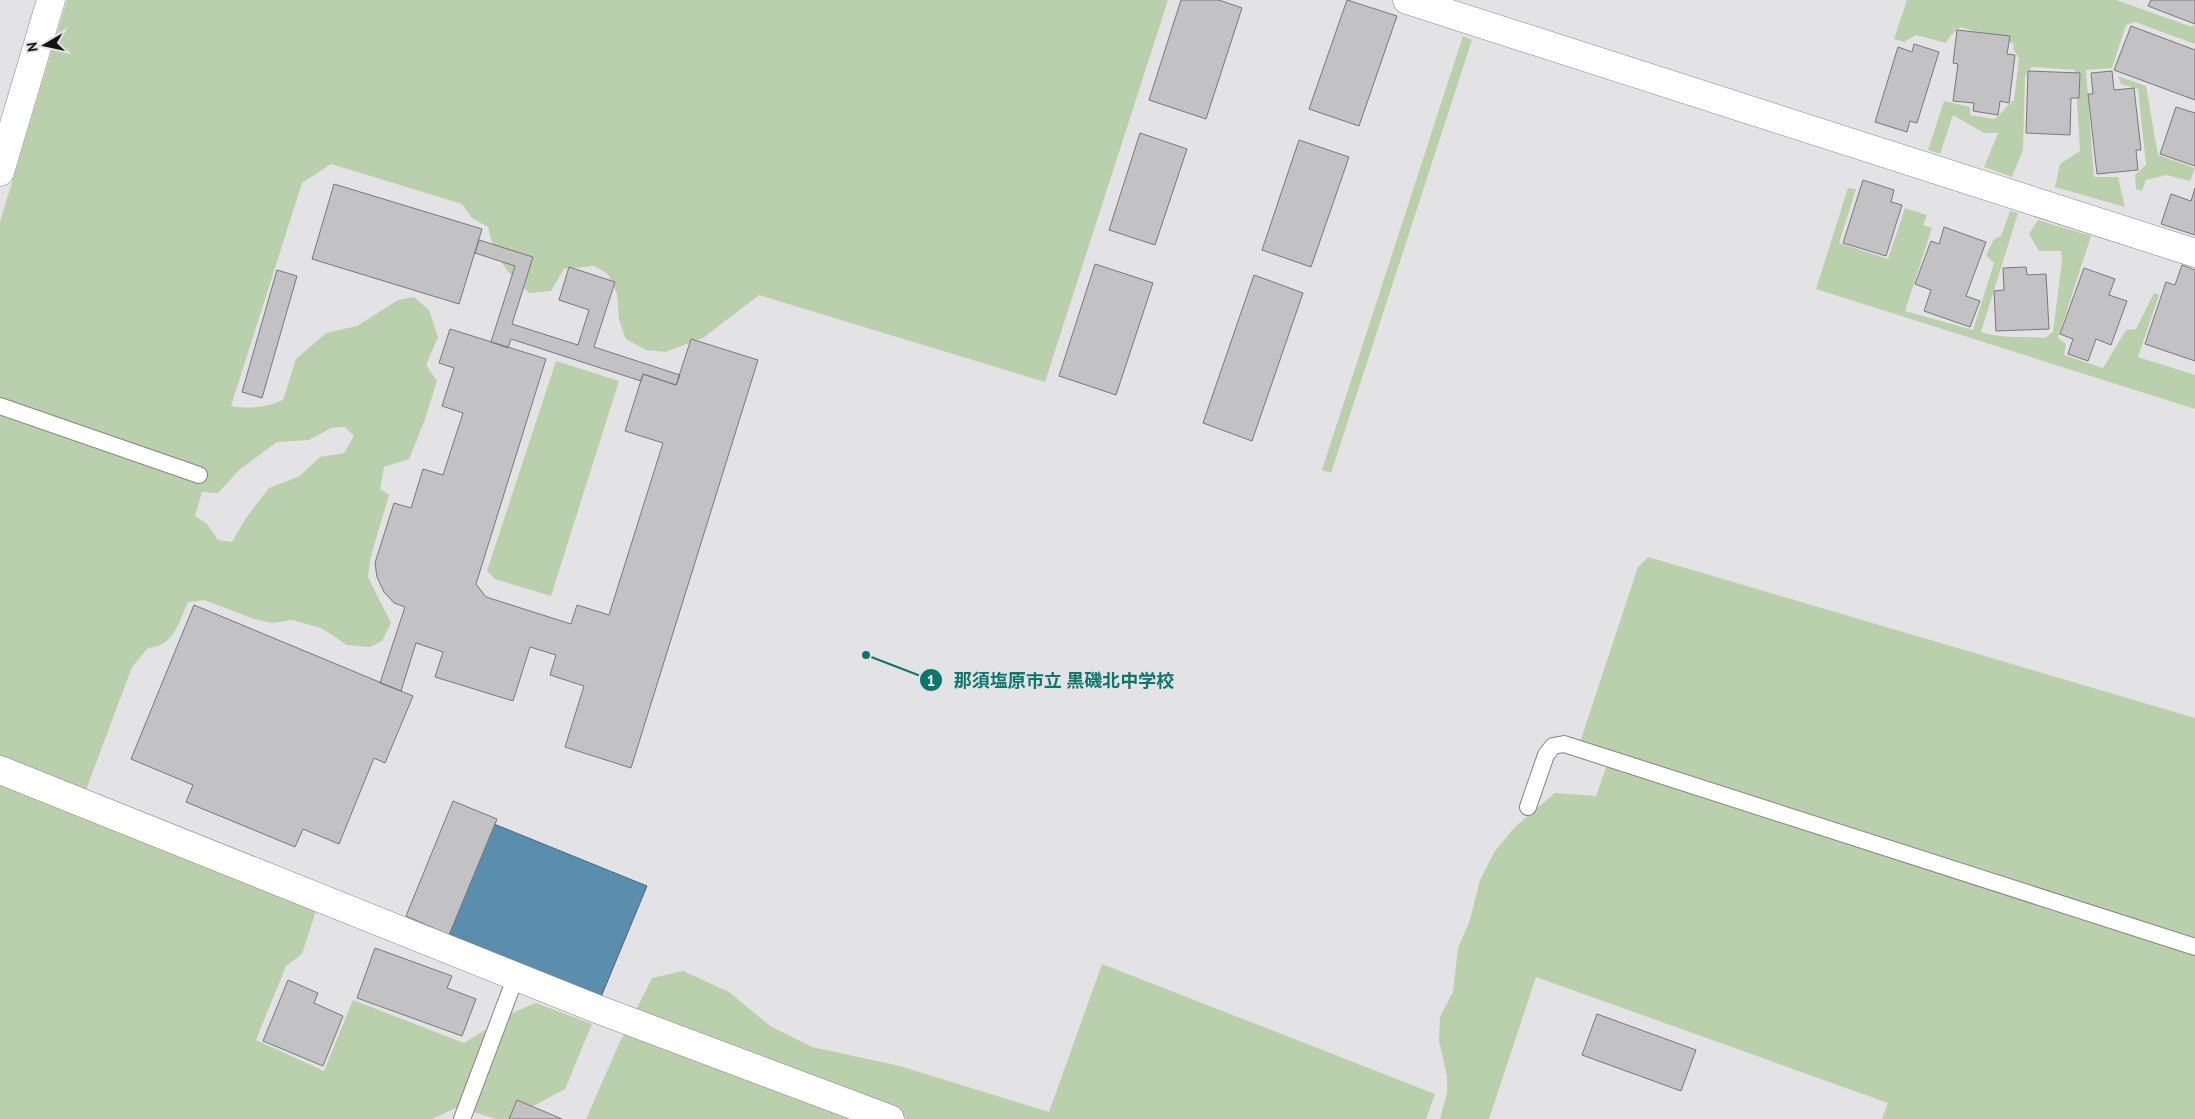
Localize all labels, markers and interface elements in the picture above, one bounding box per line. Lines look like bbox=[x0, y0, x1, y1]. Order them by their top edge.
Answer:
north arrow bbox=[20, 20, 70, 70]
text: N bbox=[23, 41, 42, 53]
callout: 那須塩原市立 黒磯北中学校 bbox=[918, 664, 1184, 697]
text: 那須塩原市立 黒磯北中学校 bbox=[954, 669, 1174, 692]
text: 1 bbox=[927, 671, 935, 690]

